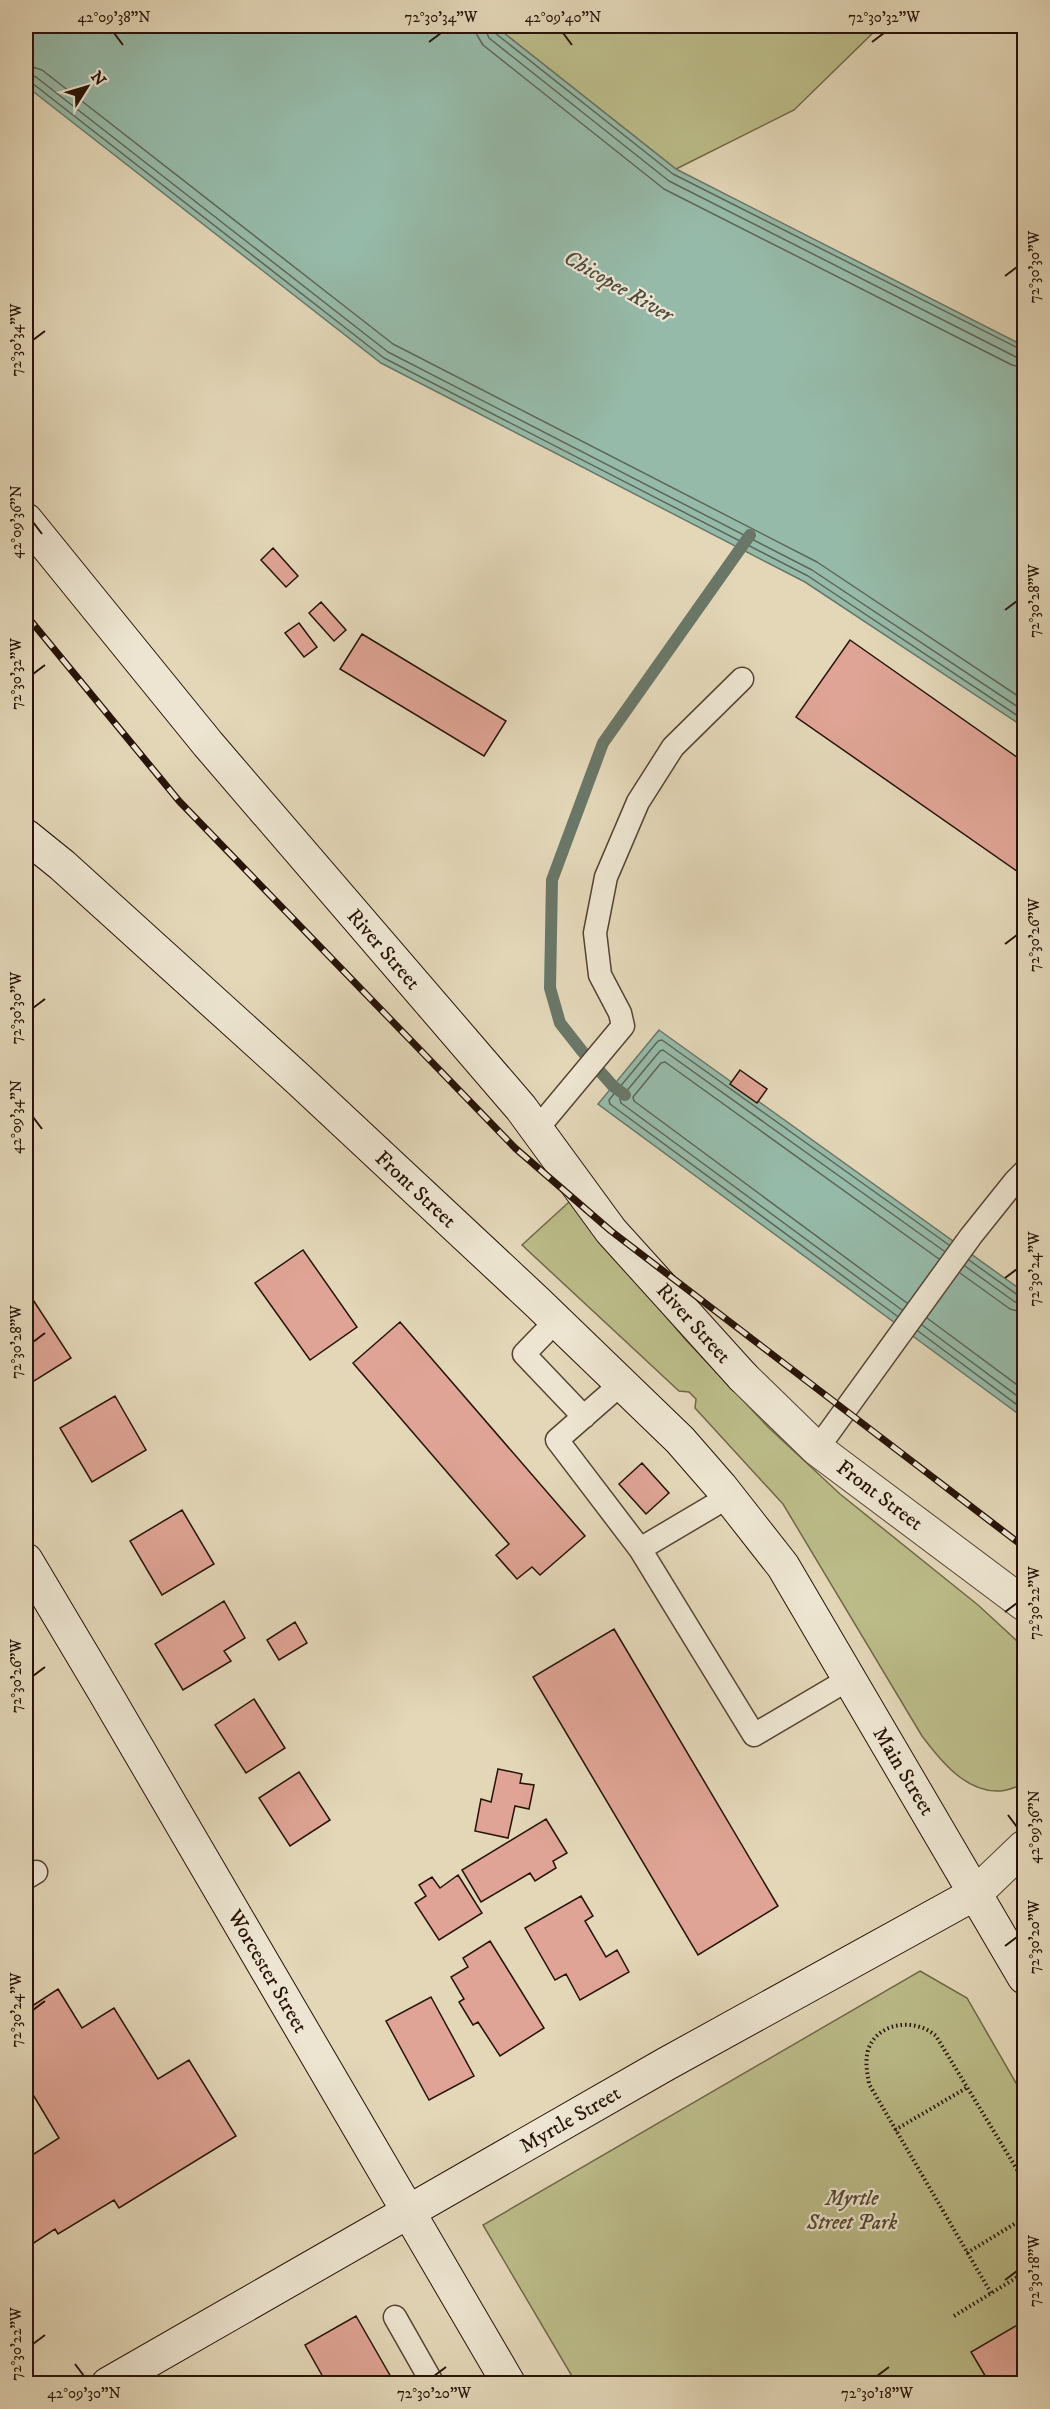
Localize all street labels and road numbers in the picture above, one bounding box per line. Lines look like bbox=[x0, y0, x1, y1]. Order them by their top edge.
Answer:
street label: River Street bbox=[341, 904, 426, 996]
street label: Front Street bbox=[369, 1146, 462, 1234]
street label: River Street bbox=[650, 1278, 736, 1369]
street label: Front Street bbox=[831, 1455, 928, 1537]
street label: Main Street bbox=[867, 1723, 940, 1821]
street label: Worcester Street bbox=[221, 1904, 313, 2038]
street label: Myrtle Street bbox=[515, 2080, 626, 2159]

